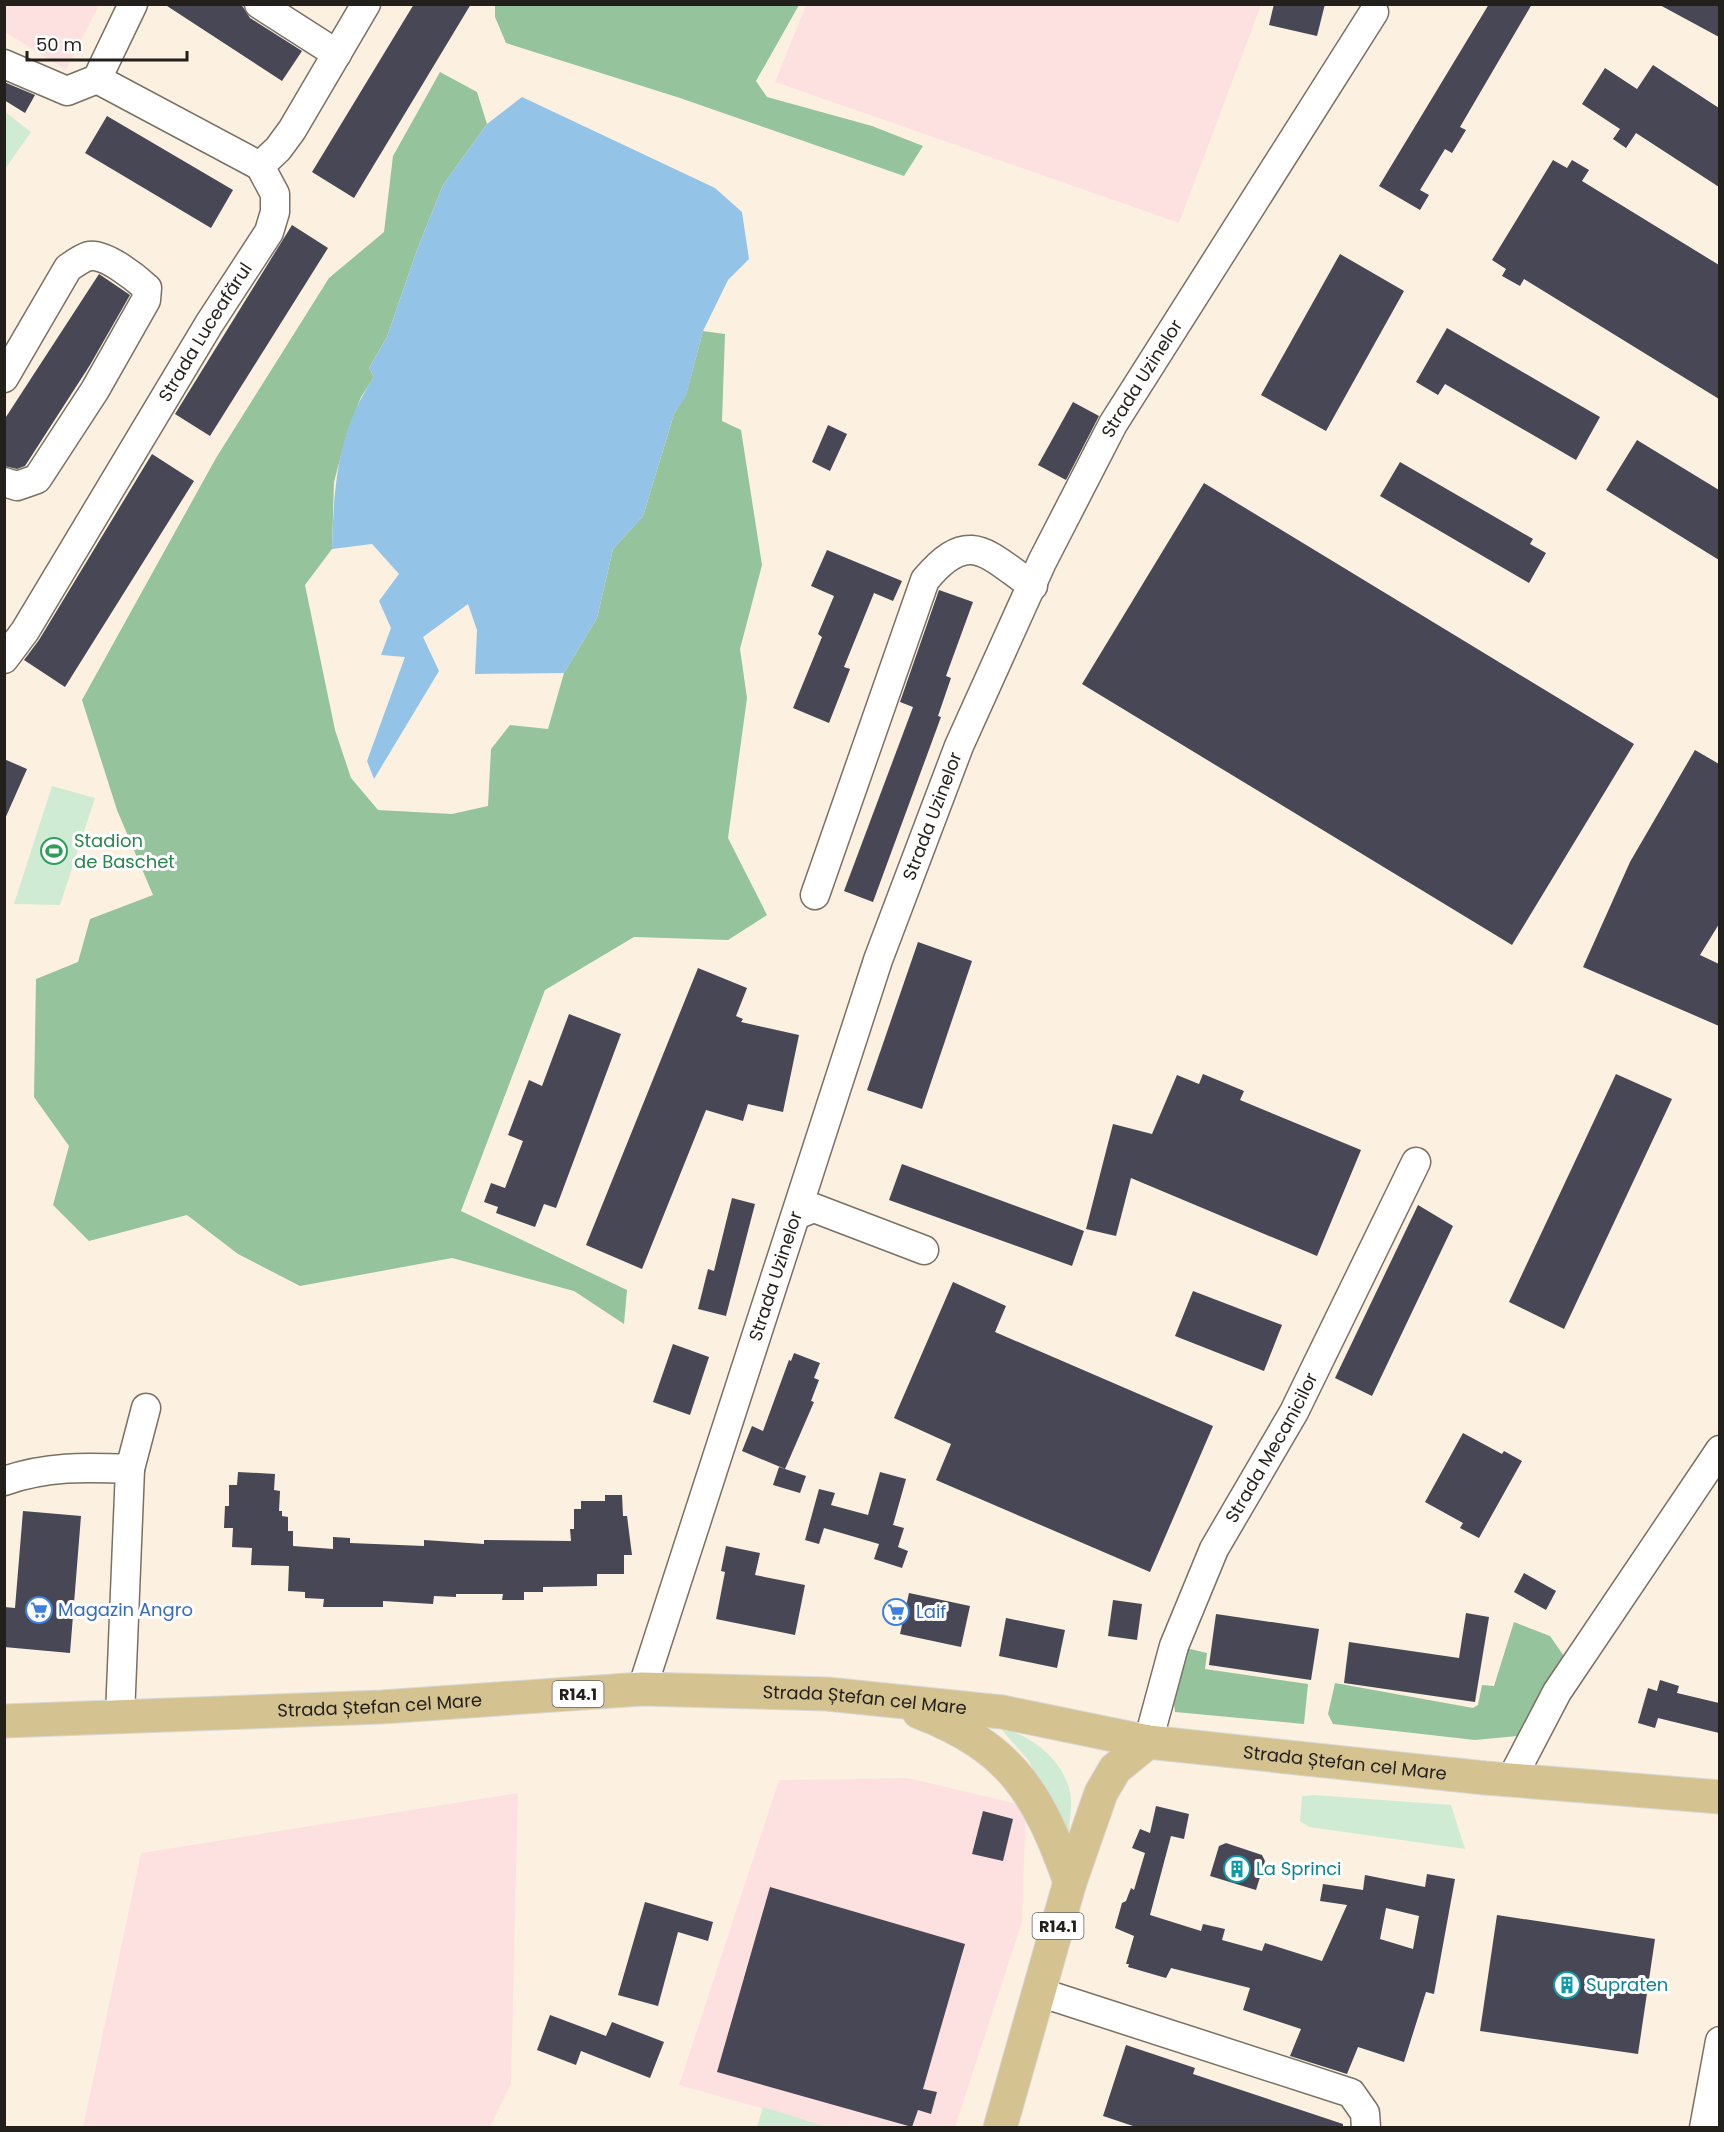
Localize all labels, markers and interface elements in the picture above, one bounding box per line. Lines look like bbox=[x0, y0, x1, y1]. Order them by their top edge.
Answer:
scale bar bbox=[27, 24, 188, 62]
text: 50 m bbox=[36, 32, 82, 57]
street label: Strada Luceafărul bbox=[152, 258, 258, 406]
street label: Strada Uzinelor bbox=[1095, 314, 1188, 442]
street label: Strada Uzinelor bbox=[896, 748, 968, 884]
place label: Stadion de Baschet bbox=[74, 828, 175, 874]
sports icon: Stadion de Baschet bbox=[39, 836, 69, 866]
street label: Strada Uzinelor bbox=[742, 1207, 808, 1344]
street label: Strada Mecanicilor bbox=[1219, 1368, 1324, 1527]
supermarket icon: Magazin Angro bbox=[24, 1595, 54, 1625]
place label: Magazin Angro bbox=[58, 1597, 193, 1622]
supermarket icon: Laif bbox=[881, 1597, 911, 1627]
place label: Laif bbox=[916, 1599, 946, 1624]
street label: Strada Ștefan cel Mare bbox=[762, 1679, 968, 1720]
road number: R14.1 bbox=[552, 1681, 604, 1707]
street label: Strada Ștefan cel Mare bbox=[277, 1687, 483, 1723]
street label: Strada Ștefan cel Mare bbox=[1242, 1739, 1448, 1786]
building icon: La Sprinci bbox=[1222, 1854, 1252, 1884]
place label: La Sprinci bbox=[1256, 1856, 1342, 1881]
road number: R14.1 bbox=[1032, 1913, 1084, 1939]
building icon: Supraten bbox=[1552, 1970, 1582, 2000]
place label: Supraten bbox=[1586, 1972, 1668, 1997]

